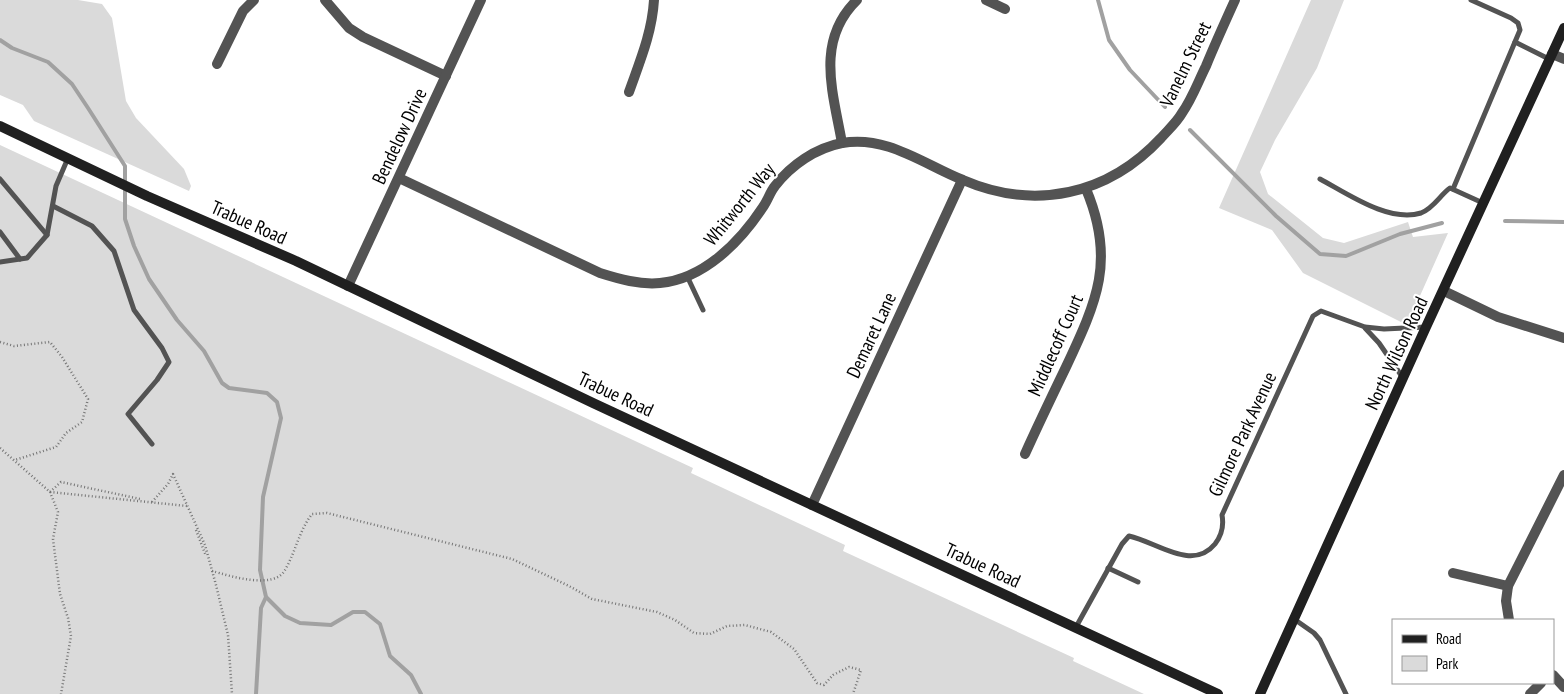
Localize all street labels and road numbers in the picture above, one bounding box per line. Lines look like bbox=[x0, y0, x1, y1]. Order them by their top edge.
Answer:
street label: Vanelm Street bbox=[1154, 17, 1216, 111]
street label: Bendelow Drive bbox=[366, 84, 432, 188]
street label: Whitworth Way bbox=[698, 157, 780, 250]
street label: Trabue Road bbox=[207, 195, 291, 249]
street label: Demaret Lane bbox=[841, 288, 901, 382]
street label: Middlecoff Court bbox=[1022, 290, 1088, 399]
street label: North Wilson Road bbox=[1359, 293, 1433, 413]
street label: Trabue Road bbox=[574, 366, 658, 422]
street label: Gilmore Park Avenue bbox=[1203, 368, 1281, 500]
street label: Trabue Road bbox=[941, 537, 1025, 593]

